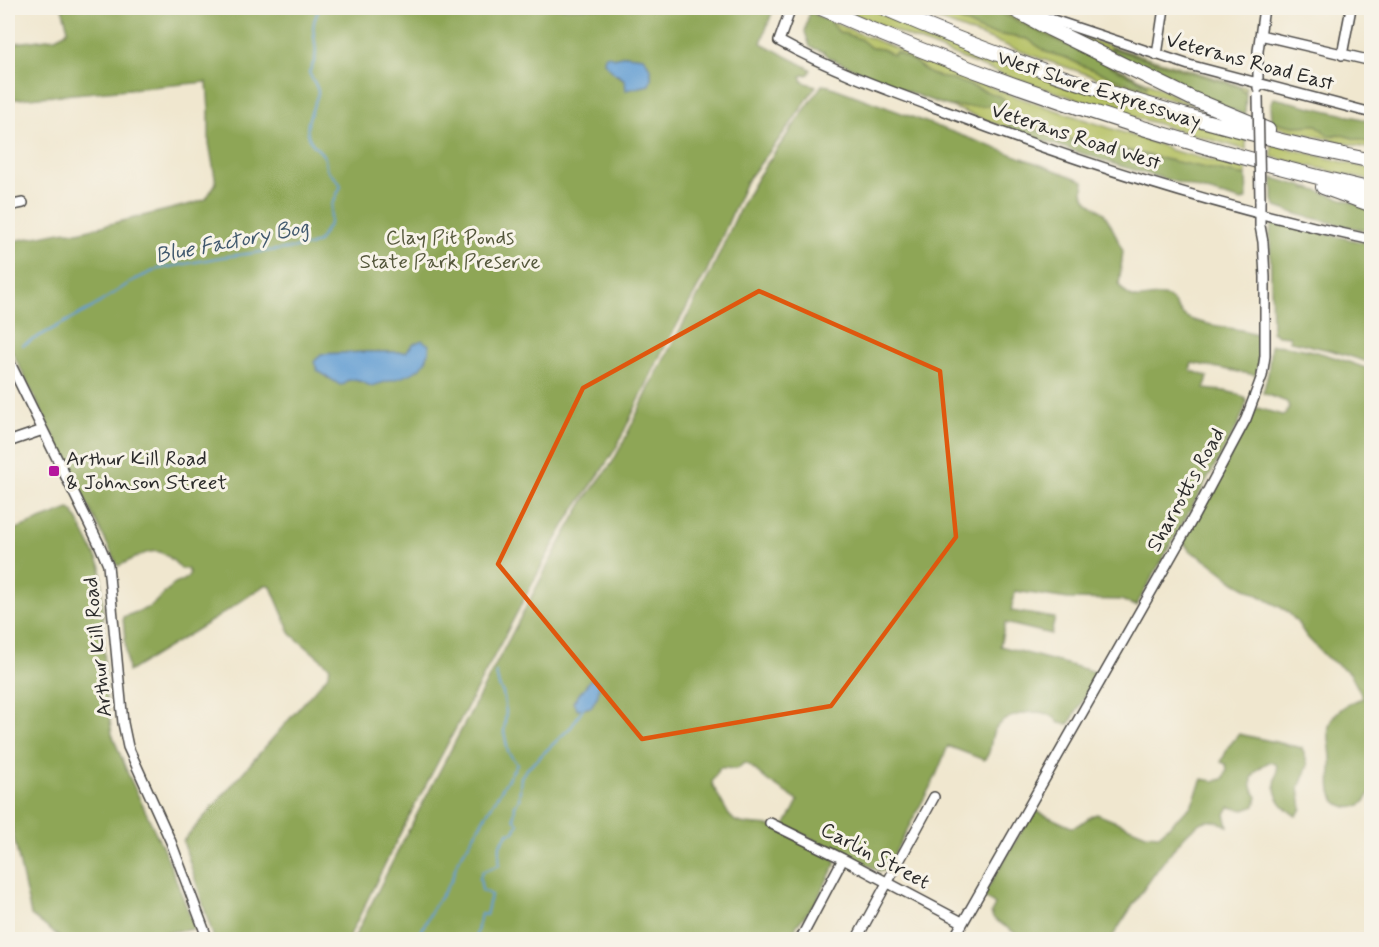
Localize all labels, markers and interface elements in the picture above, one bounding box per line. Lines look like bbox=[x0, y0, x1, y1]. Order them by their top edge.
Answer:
street label: Veterans Road East bbox=[1163, 26, 1338, 98]
street label: West Shore Expressway bbox=[994, 44, 1204, 136]
street label: Veterans Road West bbox=[988, 96, 1165, 178]
water label: Blue Factory Bog bbox=[153, 213, 312, 272]
park label: Clay Pit Ponds State Park Preserve bbox=[360, 224, 541, 276]
street label: Sharrotts Road bbox=[1140, 423, 1232, 557]
place label: Arthur Kill Road & Johnson Street bbox=[66, 445, 227, 497]
marker: Arthur Kill Road & Johnson Street bbox=[47, 464, 61, 478]
street label: Arthur Kill Road bbox=[77, 575, 119, 719]
street label: Carlin Street bbox=[816, 815, 935, 897]

